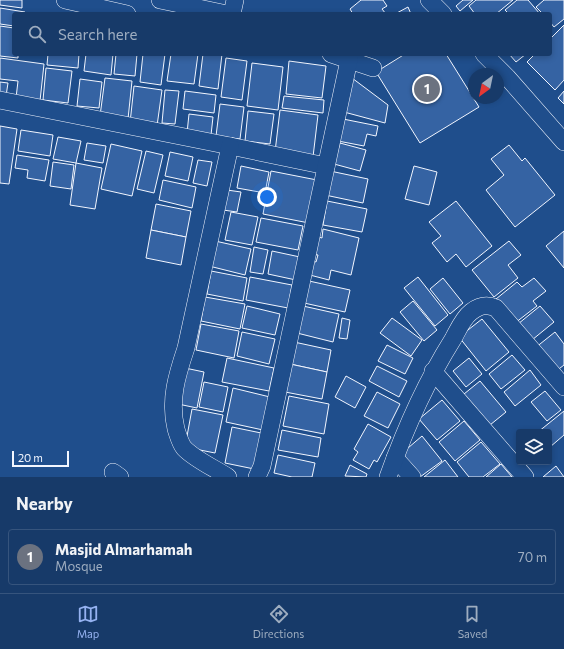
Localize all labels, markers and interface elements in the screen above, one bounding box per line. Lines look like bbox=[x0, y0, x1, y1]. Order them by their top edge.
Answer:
search box bbox=[12, 12, 552, 56]
icon: search bbox=[26, 23, 48, 45]
text: Search here bbox=[58, 25, 137, 43]
north arrow bbox=[468, 68, 504, 104]
pin: 1 bbox=[414, 74, 440, 104]
your location bbox=[257, 187, 277, 207]
map controls bbox=[516, 429, 552, 465]
button: layers bbox=[516, 429, 552, 465]
scale bar bbox=[12, 449, 69, 468]
text: 20 m bbox=[18, 451, 43, 464]
text: Nearby bbox=[16, 493, 73, 514]
text: Masjid Almarhamah bbox=[55, 540, 192, 558]
text: 1 bbox=[27, 549, 33, 565]
text: 70 m bbox=[518, 549, 547, 565]
text: Mosque bbox=[55, 558, 103, 574]
tab: Map bbox=[77, 603, 99, 640]
tab: Directions bbox=[253, 603, 304, 640]
tab: Saved bbox=[458, 603, 487, 640]

